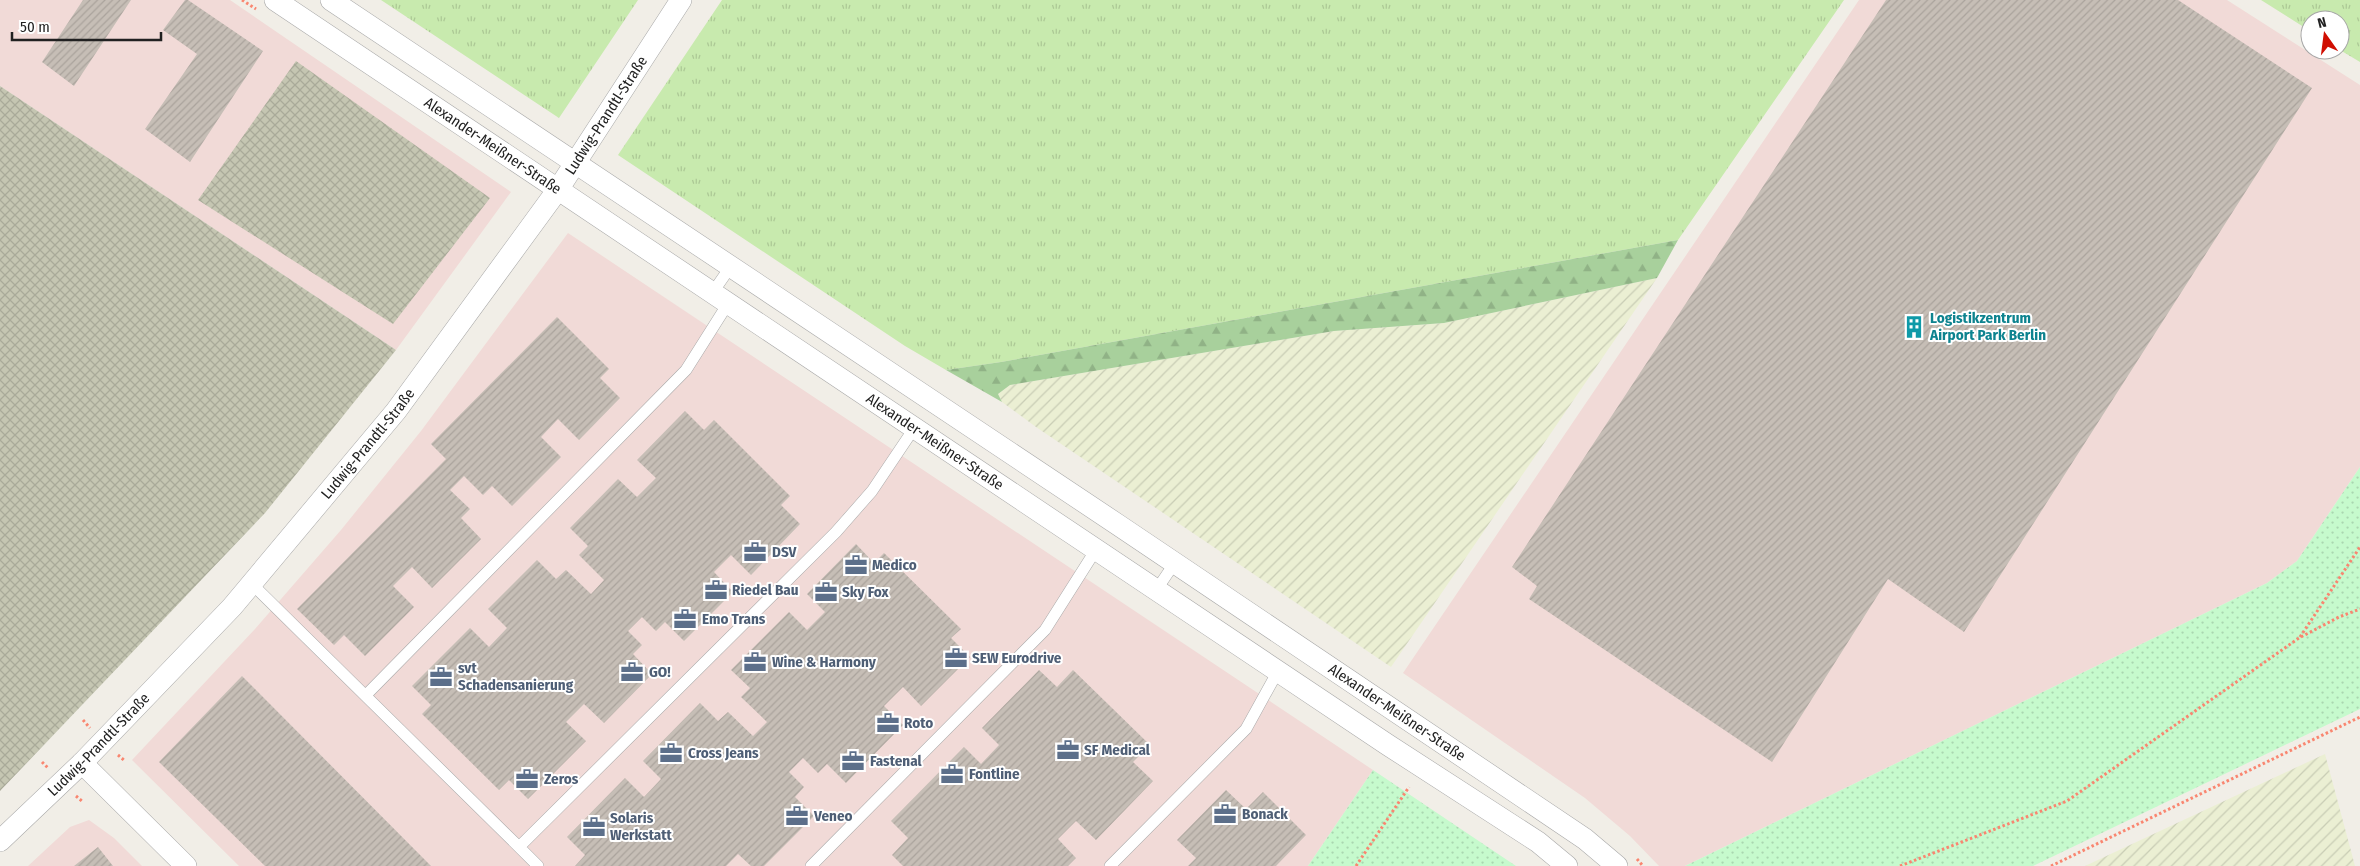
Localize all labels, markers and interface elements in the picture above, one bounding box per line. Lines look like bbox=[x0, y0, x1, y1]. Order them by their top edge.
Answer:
scale bar bbox=[12, 10, 161, 42]
north arrow bbox=[2300, 10, 2350, 60]
text: N bbox=[2316, 14, 2328, 32]
text: 50 m bbox=[20, 18, 50, 36]
street label: Ludwig-Prandtl-Straße bbox=[561, 53, 651, 178]
street label: Alexander-Meißner-Straße bbox=[421, 93, 565, 198]
place label: Logistikzentrum Airport Park Berlin bbox=[1929, 309, 2046, 344]
building icon: Logistikzentrum Airport Park Berlin bbox=[1901, 314, 1927, 340]
street label: Ludwig-Prandtl-Straße bbox=[317, 385, 418, 503]
street label: Alexander-Meißner-Straße bbox=[863, 389, 1007, 494]
office icon: DSV bbox=[742, 539, 768, 565]
place label: DSV bbox=[772, 543, 797, 561]
office icon: Medico bbox=[843, 552, 869, 578]
place label: Medico bbox=[872, 556, 917, 574]
office icon: Riedel Bau bbox=[703, 577, 729, 603]
office icon: Sky Fox bbox=[813, 579, 839, 605]
place label: Riedel Bau bbox=[732, 581, 799, 599]
place label: Sky Fox bbox=[842, 583, 890, 601]
office icon: Emo Trans bbox=[672, 606, 698, 632]
place label: Emo Trans bbox=[702, 610, 766, 628]
office icon: SEW Eurodrive bbox=[943, 645, 969, 671]
office icon: Wine & Harmony bbox=[742, 649, 768, 675]
place label: SEW Eurodrive bbox=[972, 649, 1062, 667]
place label: Wine & Harmony bbox=[772, 653, 877, 671]
place label: svt Schadensanierung bbox=[458, 659, 574, 694]
office icon: GO! bbox=[619, 659, 645, 685]
street label: Alexander-Meißner-Straße bbox=[1325, 660, 1469, 765]
place label: GO! bbox=[649, 663, 671, 681]
office icon: svt Schadensanierung bbox=[428, 664, 454, 690]
street label: Ludwig-Prandtl-Straße bbox=[44, 689, 153, 800]
office icon: Roto bbox=[875, 710, 901, 736]
place label: Roto bbox=[904, 714, 933, 732]
office icon: SF Medical bbox=[1055, 737, 1081, 763]
office icon: Cross Jeans bbox=[658, 740, 684, 766]
place label: SF Medical bbox=[1084, 741, 1151, 759]
place label: Cross Jeans bbox=[688, 744, 759, 762]
office icon: Fastenal bbox=[840, 748, 866, 774]
place label: Fastenal bbox=[870, 752, 922, 770]
office icon: Fontline bbox=[939, 761, 965, 787]
place label: Fontline bbox=[969, 765, 1020, 783]
office icon: Zeros bbox=[514, 766, 540, 792]
place label: Zeros bbox=[544, 770, 579, 788]
office icon: Bonack bbox=[1212, 801, 1238, 827]
office icon: Veneo bbox=[784, 803, 810, 829]
place label: Bonack bbox=[1242, 805, 1288, 823]
place label: Veneo bbox=[813, 807, 853, 825]
place label: Solaris Werkstatt bbox=[610, 809, 673, 844]
office icon: Solaris Werkstatt bbox=[581, 814, 607, 840]

